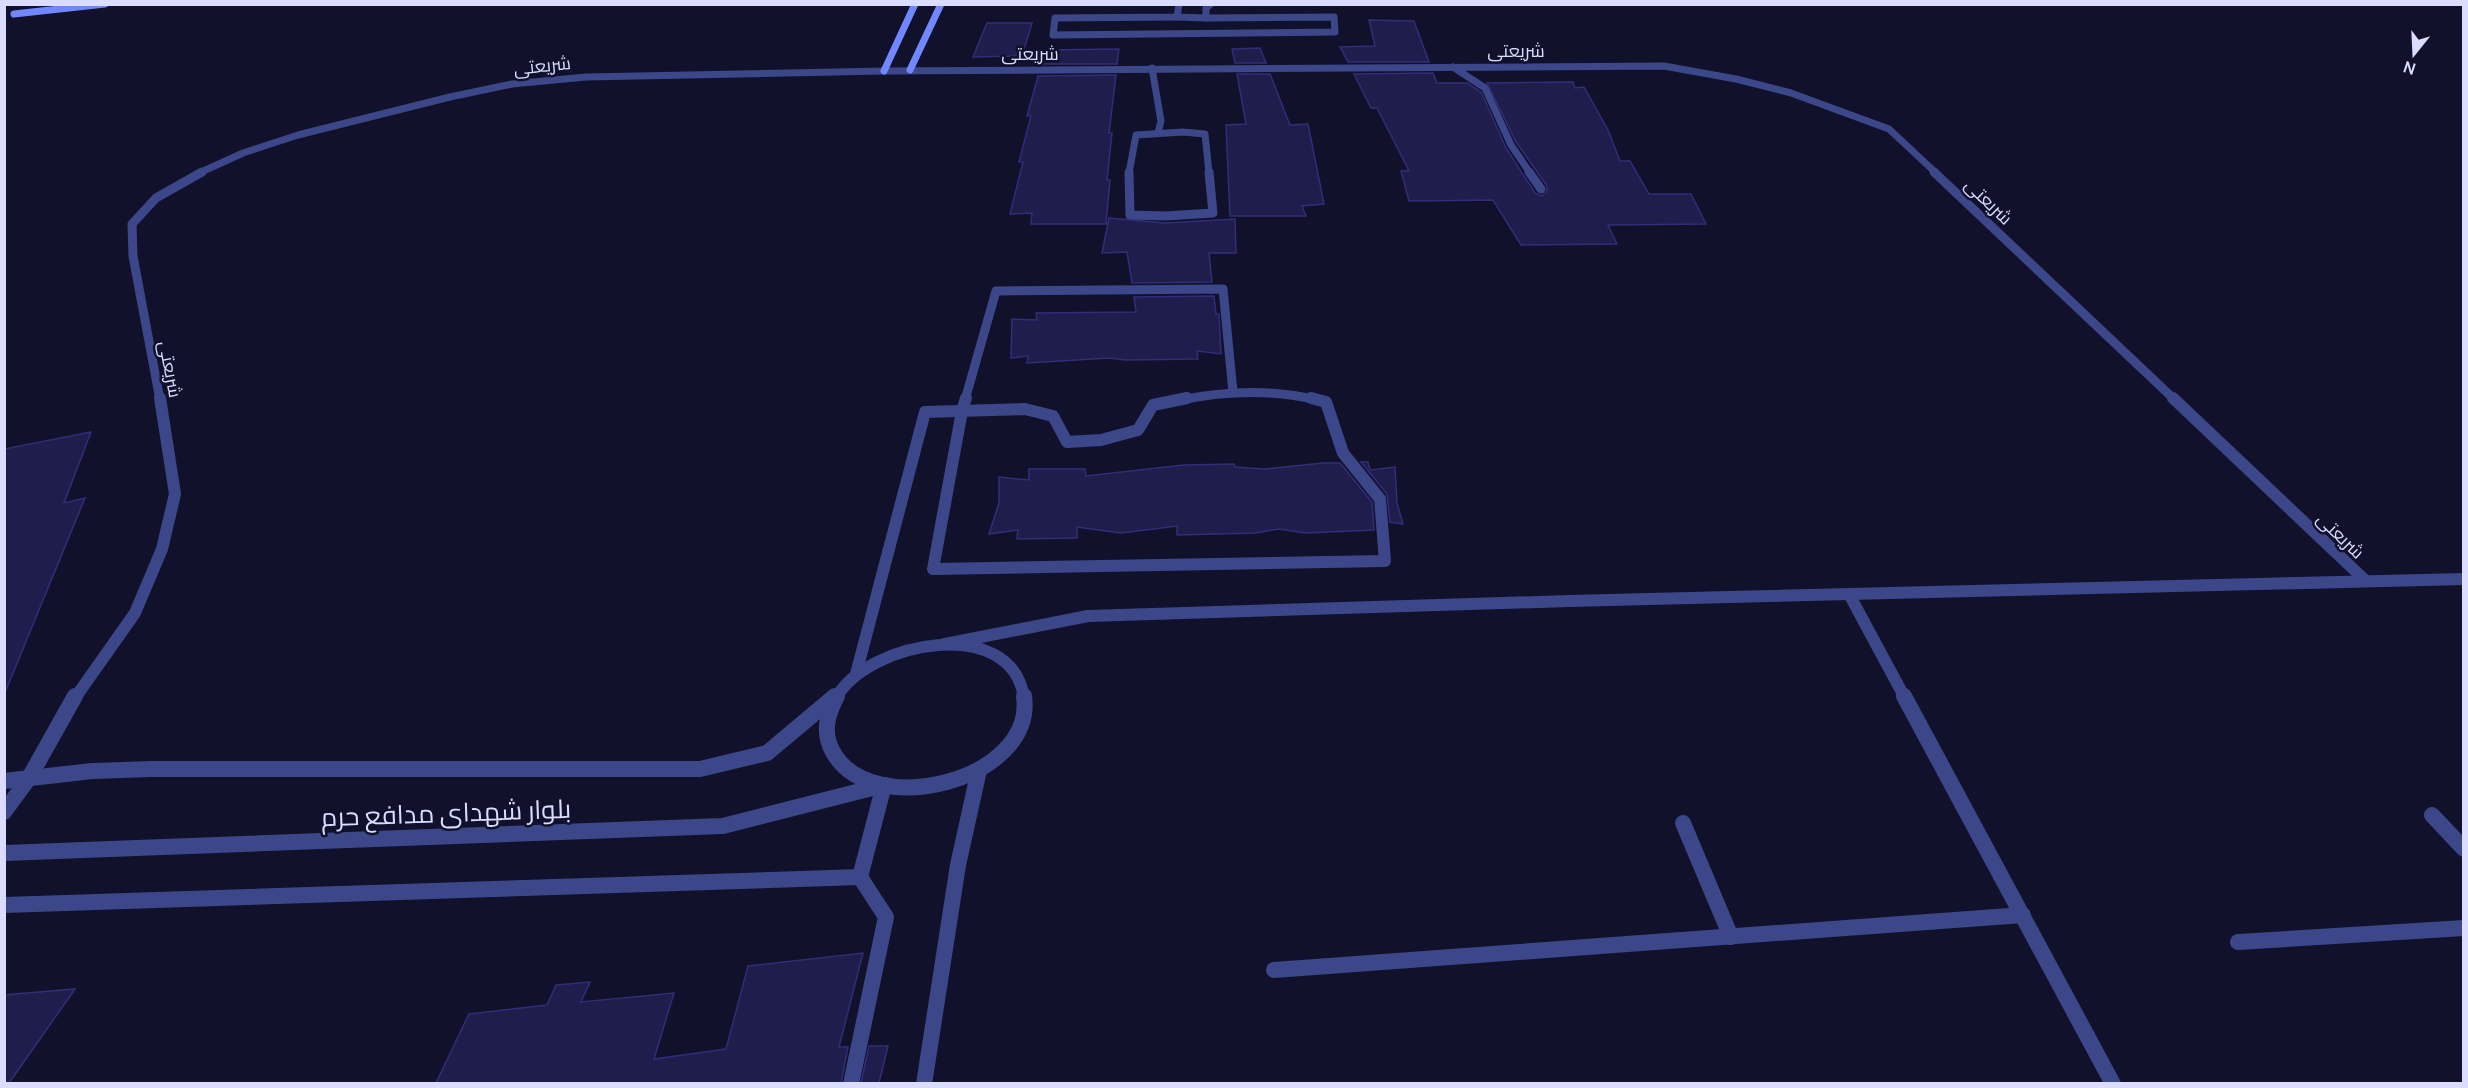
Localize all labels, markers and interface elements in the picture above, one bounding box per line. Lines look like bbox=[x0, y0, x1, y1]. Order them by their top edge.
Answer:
north arrow bbox=[2384, 24, 2444, 84]
street label: شریعتی bbox=[1487, 38, 1545, 62]
street label: شریعتی bbox=[1001, 41, 1059, 65]
street label: شریعتی bbox=[512, 50, 572, 80]
text: N bbox=[2400, 56, 2418, 81]
street label: شریعتی bbox=[1960, 172, 2018, 230]
street label: شریعتی bbox=[154, 339, 188, 399]
street label: شریعتی bbox=[2312, 506, 2370, 564]
street label: بلوار شهدای مدافع حرم bbox=[320, 790, 572, 835]

